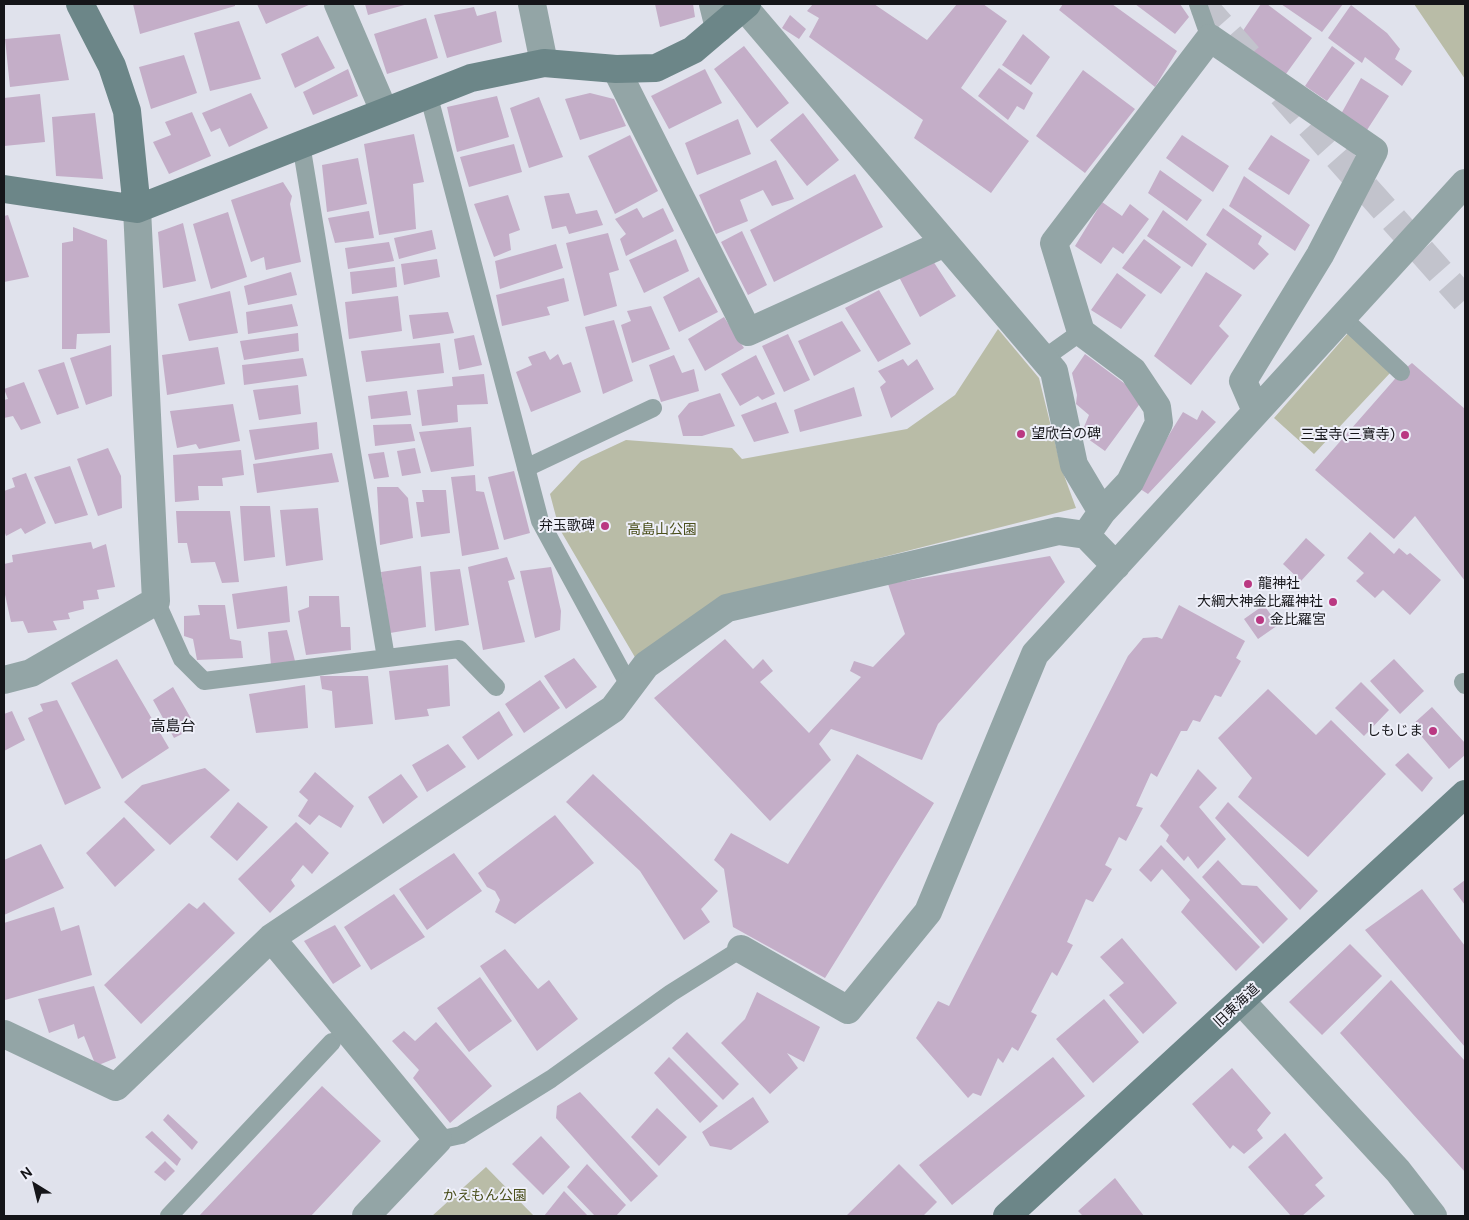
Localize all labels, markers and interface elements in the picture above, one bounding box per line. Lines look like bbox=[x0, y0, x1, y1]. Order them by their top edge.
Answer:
place label: 望欣台の碑 bbox=[1031, 426, 1101, 442]
place label: 三宝寺(三寶寺) bbox=[1301, 427, 1395, 443]
marker: 望欣台の碑 bbox=[1015, 428, 1027, 440]
marker: 三宝寺(三寶寺) bbox=[1399, 429, 1411, 441]
place label: 弁玉歌碑 bbox=[539, 518, 595, 534]
marker: 弁玉歌碑 bbox=[599, 520, 611, 532]
park label: 高島山公園 bbox=[627, 522, 697, 538]
place label: 龍神社 bbox=[1258, 576, 1300, 592]
marker: 龍神社 bbox=[1242, 578, 1254, 590]
place label: 大綱大神金比羅神社 bbox=[1197, 594, 1323, 610]
marker: 大綱大神金比羅神社 bbox=[1327, 596, 1339, 608]
place label: 金比羅宮 bbox=[1270, 612, 1326, 628]
marker: 金比羅宮 bbox=[1254, 614, 1266, 626]
district label: 高島台 bbox=[151, 718, 195, 736]
place label: しもじま bbox=[1367, 723, 1423, 739]
marker: しもじま bbox=[1427, 725, 1439, 737]
street label: 旧東海道 bbox=[1211, 981, 1263, 1031]
north arrow bbox=[10, 1160, 60, 1210]
text: N bbox=[17, 1163, 36, 1183]
park label: かえもん公園 bbox=[443, 1188, 527, 1204]

